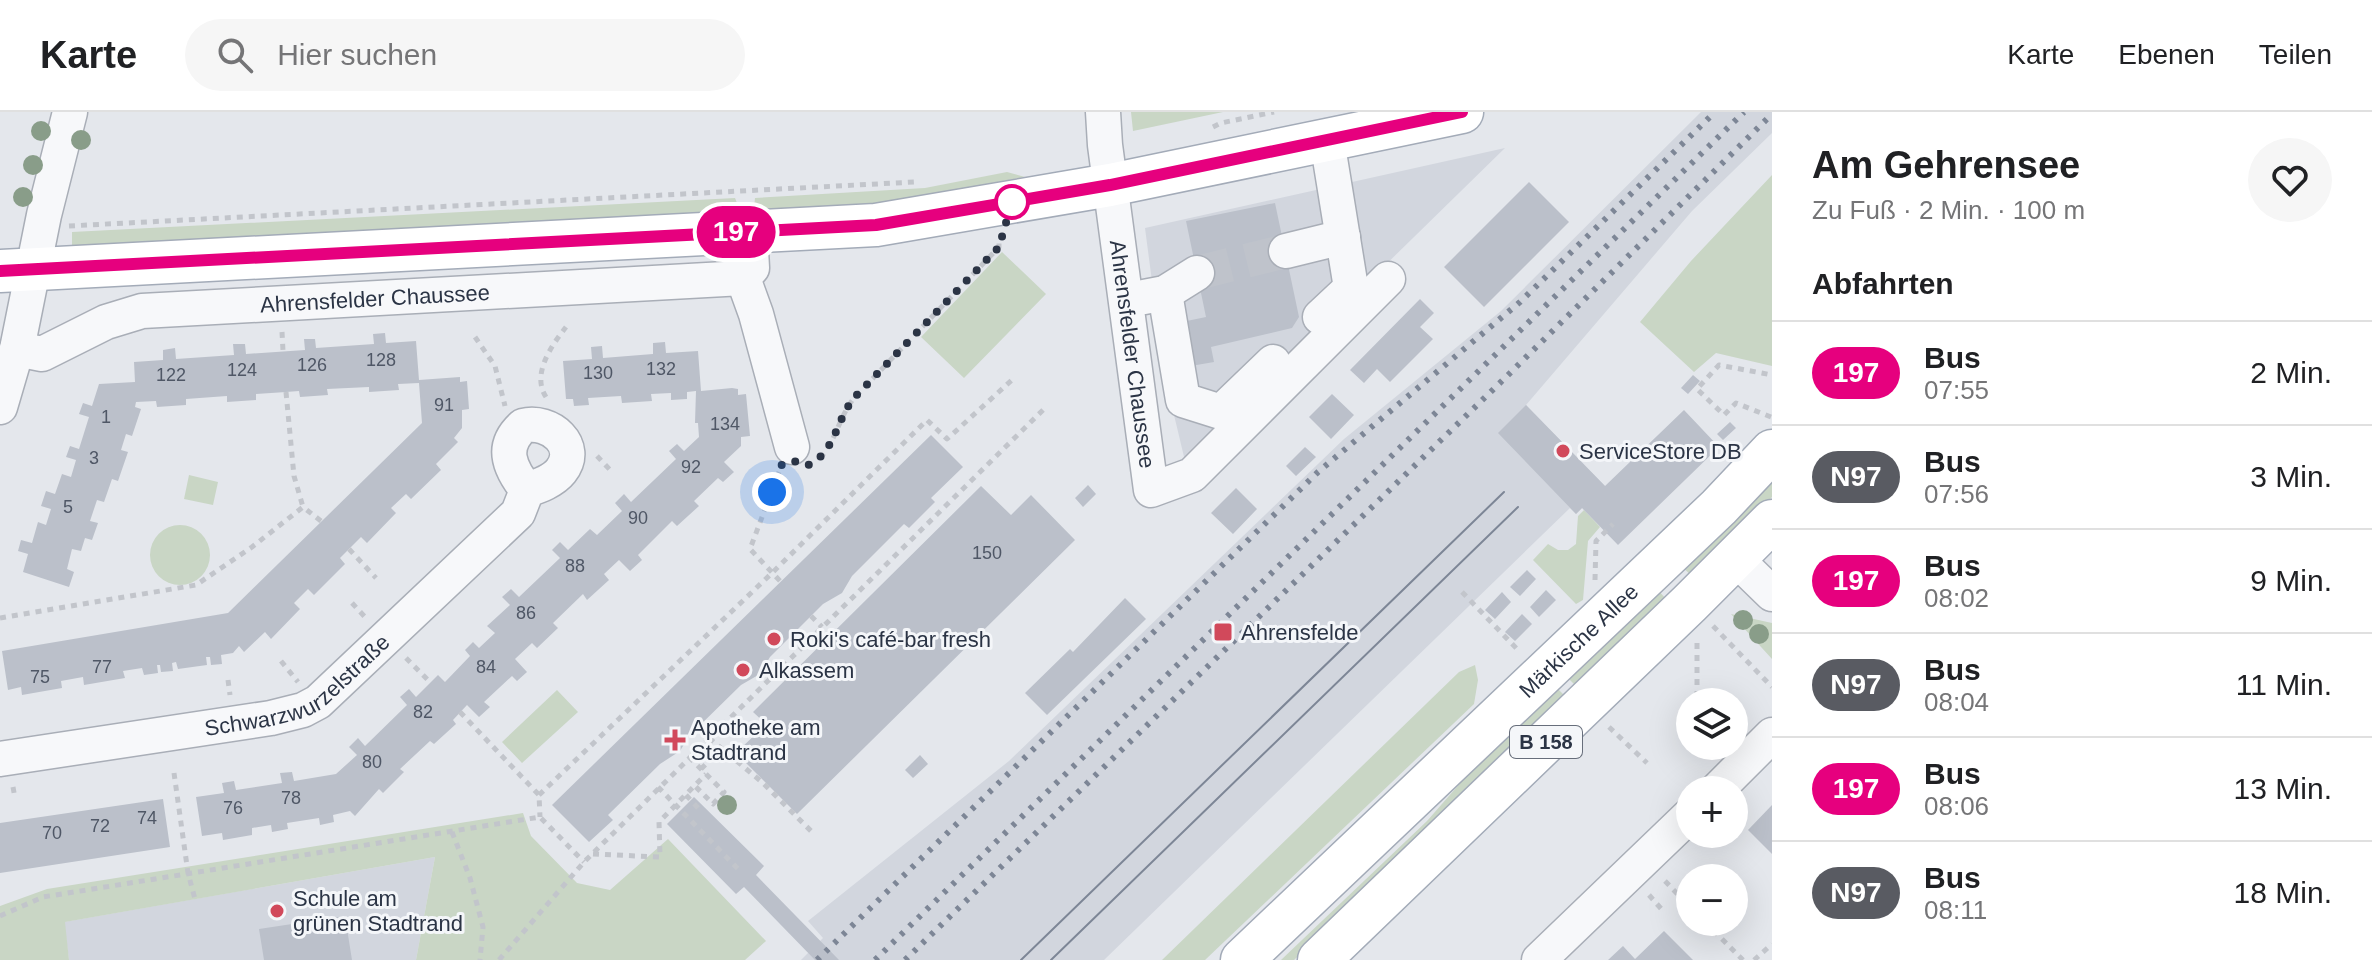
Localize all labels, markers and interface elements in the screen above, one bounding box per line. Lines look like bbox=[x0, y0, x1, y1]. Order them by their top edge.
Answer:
search box bbox=[185, 19, 745, 91]
icon: search bbox=[213, 33, 257, 77]
text: Karte bbox=[40, 34, 137, 76]
text: Hier suchen bbox=[277, 38, 437, 71]
text: Karte bbox=[2007, 39, 2074, 70]
text: Ebenen bbox=[2118, 39, 2215, 70]
text: Teilen bbox=[2259, 39, 2332, 70]
button: heart bbox=[2248, 138, 2332, 222]
text: Am Gehrensee bbox=[1812, 144, 2080, 186]
unlabelled marker bbox=[995, 185, 1029, 219]
text: Zu Fuß · 2 Min. · 100 m bbox=[1812, 195, 2085, 225]
line badge: 197 bbox=[690, 206, 782, 258]
text: 197 bbox=[713, 216, 759, 247]
street label: Ahrensfelder Chaussee bbox=[1105, 238, 1160, 470]
text: Abfahrten bbox=[1812, 267, 1954, 300]
street label: Ahrensfelder Chaussee bbox=[259, 280, 491, 317]
text: Bus bbox=[1924, 341, 1981, 374]
house number: 128 bbox=[366, 350, 396, 370]
house number: 126 bbox=[297, 355, 327, 375]
text: 2 Min. bbox=[2250, 356, 2332, 389]
text: 197 bbox=[1833, 357, 1879, 388]
house number: 132 bbox=[646, 359, 676, 379]
house number: 124 bbox=[227, 360, 257, 380]
house number: 130 bbox=[583, 363, 613, 383]
house number: 122 bbox=[156, 365, 186, 385]
text: 07:55 bbox=[1924, 375, 1989, 405]
house number: 91 bbox=[434, 395, 454, 415]
house number: 1 bbox=[101, 407, 111, 427]
house number: 134 bbox=[710, 414, 740, 434]
place label: ServiceStore DB bbox=[1579, 439, 1742, 464]
marker: ServiceStore DB bbox=[1554, 442, 1572, 460]
text: Bus bbox=[1924, 445, 1981, 478]
house number: 3 bbox=[89, 448, 99, 468]
house number: 92 bbox=[681, 457, 701, 477]
text: 3 Min. bbox=[2250, 460, 2332, 493]
text: N97 bbox=[1830, 461, 1882, 492]
your location bbox=[752, 472, 792, 512]
text: 07:56 bbox=[1924, 479, 1989, 509]
house number: 5 bbox=[63, 497, 73, 517]
house number: 90 bbox=[628, 508, 648, 528]
house number: 150 bbox=[972, 543, 1002, 563]
text: Bus bbox=[1924, 549, 1981, 582]
house number: 88 bbox=[565, 556, 585, 576]
text: 9 Min. bbox=[2250, 564, 2332, 597]
text: 197 bbox=[1833, 565, 1879, 596]
street label: Märkische Allee bbox=[1514, 579, 1643, 703]
text: 08:02 bbox=[1924, 583, 1989, 613]
house number: 86 bbox=[516, 603, 536, 623]
place label: Ahrensfelde bbox=[1241, 620, 1358, 645]
marker: Ahrensfelde bbox=[1212, 621, 1234, 643]
place label: Roki's café-bar fresh bbox=[790, 627, 991, 652]
street label: Schwarzwurzelstraße bbox=[203, 629, 395, 741]
marker: Roki's café-bar fresh bbox=[765, 630, 783, 648]
text: Bus bbox=[1924, 653, 1981, 686]
house number: 77 bbox=[92, 657, 112, 677]
house number: 84 bbox=[476, 657, 496, 677]
place label: Alkassem bbox=[759, 658, 854, 683]
marker: Alkassem bbox=[734, 661, 752, 679]
house number: 75 bbox=[30, 667, 50, 687]
text: 11 Min. bbox=[2236, 668, 2332, 701]
text: N97 bbox=[1830, 669, 1882, 700]
text: 08:04 bbox=[1924, 687, 1989, 717]
map controls bbox=[1676, 688, 1748, 936]
button: layers bbox=[1676, 688, 1748, 760]
house number: 82 bbox=[413, 702, 433, 722]
place label: Apotheke am Stadtrand bbox=[691, 715, 821, 765]
road number: B 158 bbox=[1510, 726, 1582, 758]
marker: Apotheke am Stadtrand bbox=[666, 731, 684, 749]
house number: 80 bbox=[362, 752, 382, 772]
text: Bus bbox=[1924, 757, 1981, 790]
text: 13 Min. bbox=[2234, 772, 2332, 805]
text: 197 bbox=[1833, 773, 1879, 804]
button: + bbox=[1676, 776, 1748, 848]
house number: 78 bbox=[281, 788, 301, 808]
text: 08:06 bbox=[1924, 791, 1989, 821]
house number: 76 bbox=[223, 798, 243, 818]
house number: 74 bbox=[137, 808, 157, 828]
house number: 72 bbox=[90, 816, 110, 836]
house number: 70 bbox=[42, 823, 62, 843]
text: Bus bbox=[1924, 861, 1981, 894]
button: − bbox=[1676, 864, 1748, 936]
text: 18 Min. bbox=[2234, 876, 2332, 909]
text: N97 bbox=[1830, 877, 1882, 908]
place label: Schule am grünen Stadtrand bbox=[293, 886, 463, 936]
text: 08:11 bbox=[1924, 895, 1987, 925]
marker: Schule am grünen Stadtrand bbox=[268, 902, 286, 920]

